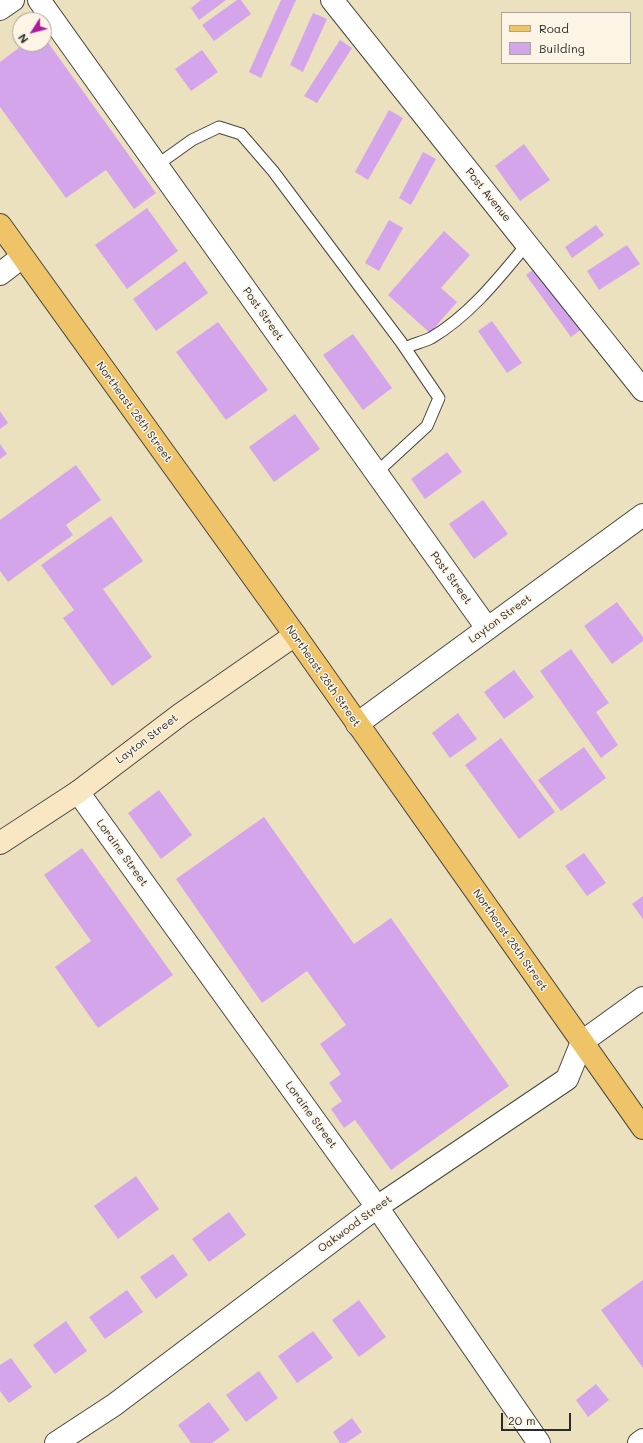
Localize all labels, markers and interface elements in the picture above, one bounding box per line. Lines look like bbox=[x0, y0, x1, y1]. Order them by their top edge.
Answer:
north arrow bbox=[12, 12, 52, 52]
legend bbox=[501, 12, 631, 64]
text: Road bbox=[539, 20, 569, 36]
text: N bbox=[14, 31, 31, 47]
text: Building bbox=[539, 40, 585, 56]
street label: Post Avenue bbox=[462, 166, 514, 224]
street label: Post Street bbox=[240, 285, 286, 343]
street label: Northeast 28th Street bbox=[93, 359, 175, 465]
street label: Post Street bbox=[427, 549, 475, 607]
street label: Layton Street bbox=[466, 592, 534, 646]
street label: Northeast 28th Street bbox=[283, 623, 363, 729]
street label: Layton Street bbox=[113, 711, 181, 767]
street label: Loraine Street bbox=[93, 817, 151, 889]
street label: Northeast 28th Street bbox=[470, 887, 550, 993]
street label: Loraine Street bbox=[282, 1079, 340, 1151]
street label: Oakwood Street bbox=[315, 1193, 395, 1255]
scale bar bbox=[503, 1405, 573, 1431]
text: 20 m bbox=[508, 1412, 536, 1428]

